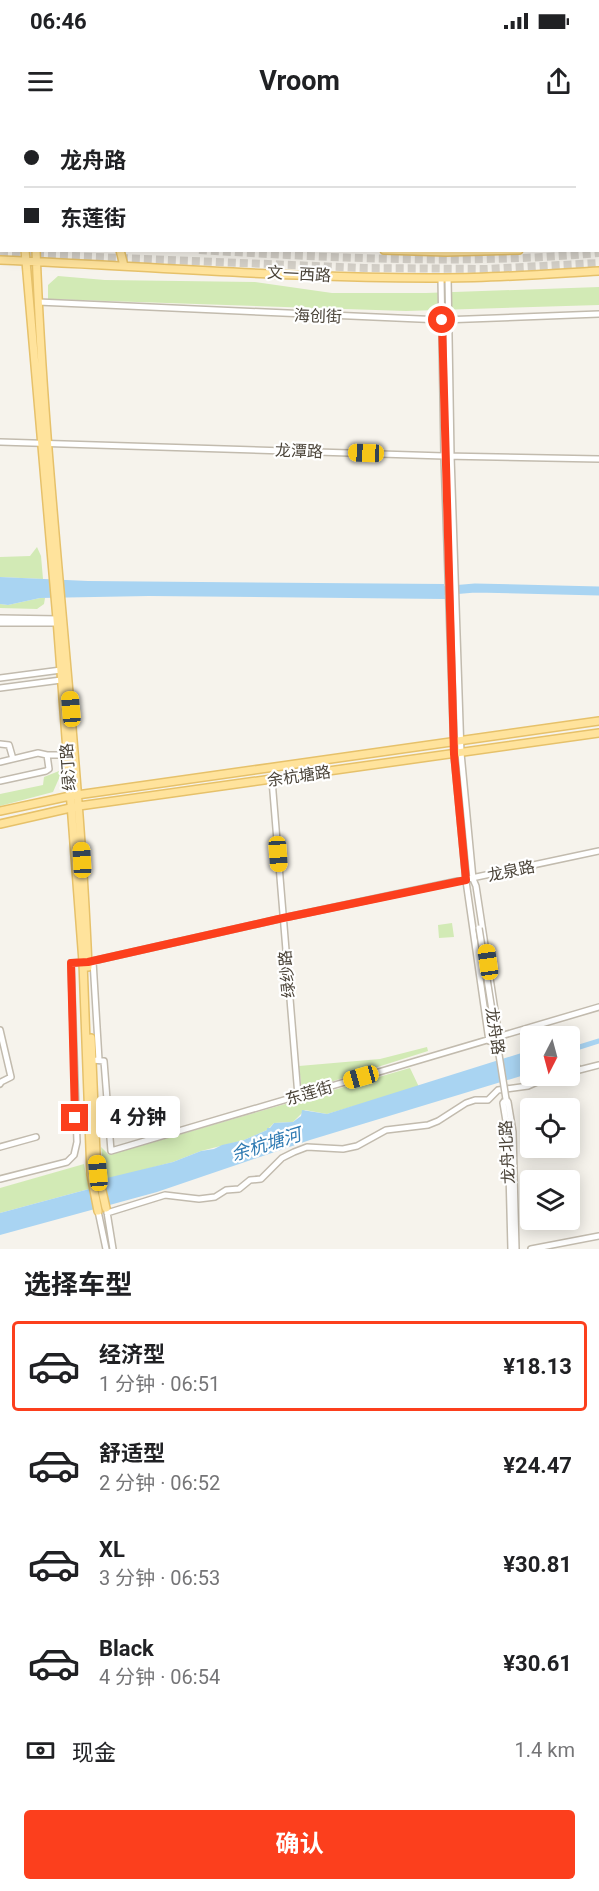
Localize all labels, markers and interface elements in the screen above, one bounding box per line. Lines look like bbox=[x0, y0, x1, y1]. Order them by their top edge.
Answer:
text: 06:46 bbox=[30, 9, 87, 34]
icon: menu bbox=[24, 65, 57, 98]
text: Vroom bbox=[259, 65, 340, 97]
icon: share bbox=[542, 65, 575, 98]
text: 龙舟路 bbox=[60, 148, 126, 173]
text: 东莲街 bbox=[60, 206, 126, 231]
street label: 文一西路 bbox=[267, 263, 331, 285]
street label: 海创街 bbox=[294, 306, 342, 326]
route start bbox=[428, 306, 455, 333]
street label: 龙潭路 bbox=[275, 441, 323, 461]
car bbox=[348, 443, 384, 463]
car bbox=[60, 690, 82, 728]
street label: 绿汀路 bbox=[57, 742, 79, 792]
street label: 余杭塘路 bbox=[266, 762, 332, 790]
car bbox=[268, 835, 288, 873]
car bbox=[72, 842, 92, 878]
street label: 龙泉路 bbox=[486, 857, 536, 885]
car bbox=[477, 943, 499, 981]
street label: 绿纱路 bbox=[275, 949, 299, 999]
street label: 龙舟路 bbox=[482, 1006, 508, 1056]
north arrow bbox=[520, 1026, 580, 1086]
map controls bbox=[520, 1026, 580, 1230]
car bbox=[341, 1063, 381, 1091]
street label: 东莲街 bbox=[283, 1077, 335, 1109]
callout: 4 分钟 bbox=[96, 1097, 180, 1139]
button: locate bbox=[520, 1098, 580, 1158]
route end bbox=[61, 1104, 88, 1131]
text: 4 分钟 bbox=[110, 1105, 166, 1129]
street label: 龙舟北路 bbox=[496, 1120, 518, 1184]
water label: 余杭塘河 bbox=[229, 1123, 306, 1165]
car bbox=[87, 1154, 109, 1192]
button: layers bbox=[520, 1170, 580, 1230]
text: 选择车型 bbox=[24, 1269, 132, 1301]
icon: car bbox=[27, 1339, 81, 1393]
text: 经济型 bbox=[99, 1342, 165, 1367]
text: ¥18.13 bbox=[503, 1354, 572, 1379]
text: 1 分钟 · 06:51 bbox=[99, 1372, 220, 1396]
icon: car bbox=[27, 1438, 81, 1492]
text: 舒适型 bbox=[99, 1441, 165, 1466]
text: ¥24.47 bbox=[503, 1453, 572, 1478]
text: 2 分钟 · 06:52 bbox=[99, 1471, 220, 1495]
icon: car bbox=[27, 1537, 81, 1591]
text: XL bbox=[99, 1537, 125, 1562]
text: ¥30.81 bbox=[503, 1552, 572, 1577]
text: 3 分钟 · 06:53 bbox=[99, 1566, 220, 1590]
icon: car bbox=[27, 1636, 81, 1690]
text: Black bbox=[99, 1636, 154, 1661]
text: ¥30.61 bbox=[503, 1651, 572, 1676]
text: 4 分钟 · 06:54 bbox=[99, 1665, 220, 1689]
icon: cash bbox=[24, 1734, 57, 1767]
text: 1.4 km bbox=[515, 1738, 575, 1762]
text: 现金 bbox=[72, 1740, 116, 1765]
button: 确认 bbox=[24, 1810, 575, 1879]

